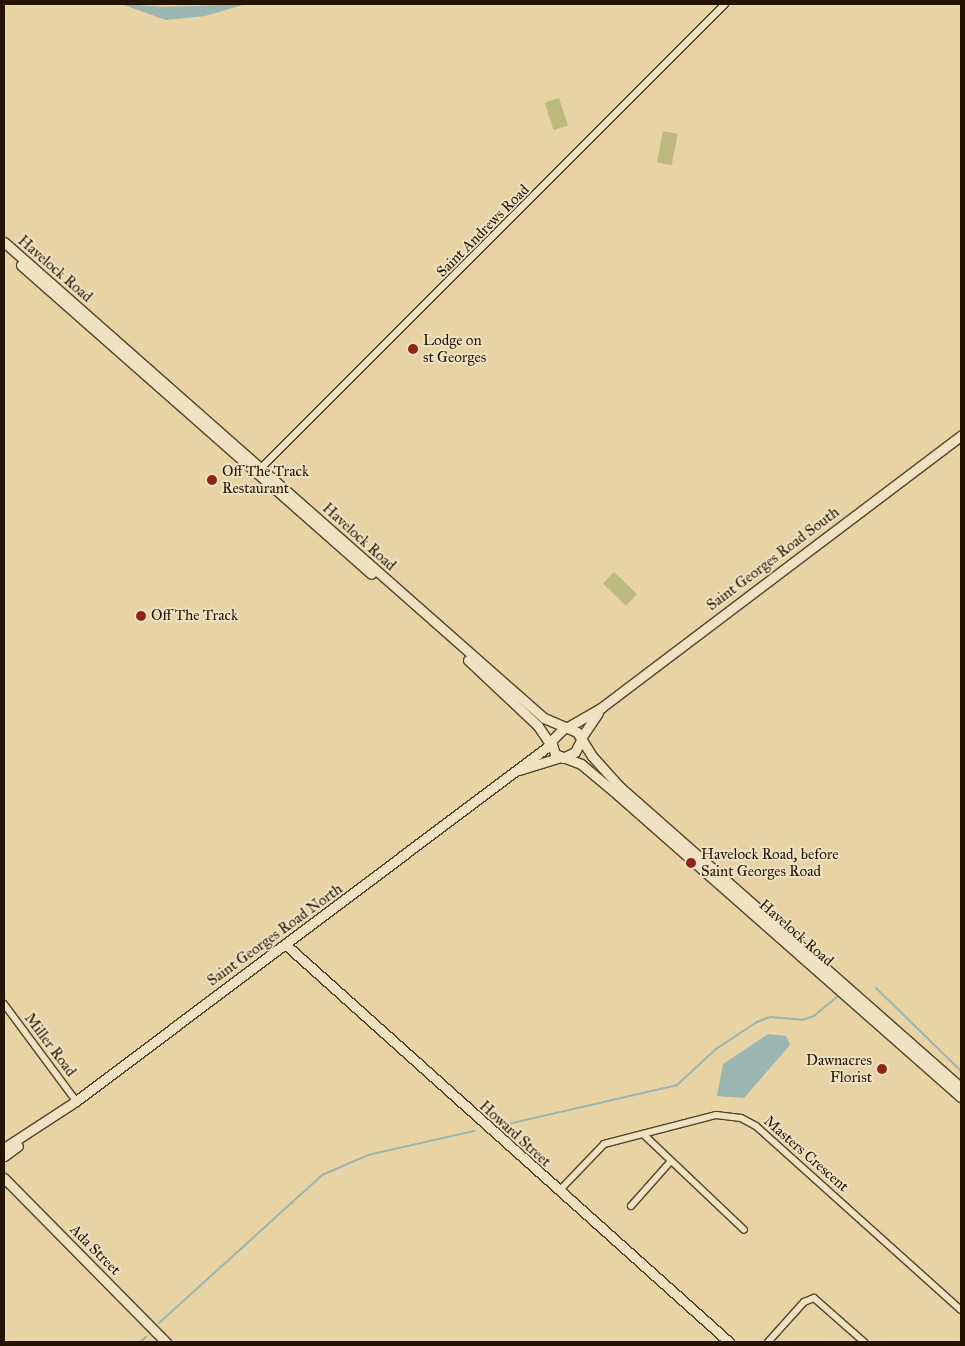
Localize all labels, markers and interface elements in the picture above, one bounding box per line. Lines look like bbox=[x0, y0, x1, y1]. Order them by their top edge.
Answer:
street label: Saint Andrews Road bbox=[433, 181, 533, 281]
street label: Havelock Road bbox=[14, 232, 96, 306]
place label: Lodge on st Georges bbox=[423, 331, 486, 366]
marker: Lodge on st Georges bbox=[407, 343, 419, 355]
place label: Off The Track Restaurant bbox=[222, 462, 309, 497]
marker: Off The Track Restaurant bbox=[206, 474, 218, 486]
street label: Havelock Road bbox=[319, 499, 399, 575]
street label: Saint Georges Road South bbox=[703, 503, 843, 615]
place label: Off The Track bbox=[151, 607, 238, 625]
marker: Off The Track bbox=[135, 610, 147, 622]
place label: Havelock Road, before Saint Georges Road bbox=[701, 845, 839, 880]
marker: Havelock Road, before Saint Georges Road bbox=[685, 857, 697, 869]
street label: Saint Georges Road North bbox=[204, 880, 346, 990]
street label: Havelock Road bbox=[755, 896, 837, 970]
street label: Miller Road bbox=[20, 1010, 80, 1080]
place label: Dawnacres Florist bbox=[806, 1051, 872, 1086]
marker: Dawnacres Florist bbox=[876, 1063, 888, 1075]
street label: Howard Street bbox=[475, 1097, 555, 1171]
street label: Masters Crescent bbox=[760, 1112, 852, 1196]
street label: Ada Street bbox=[66, 1221, 124, 1279]

